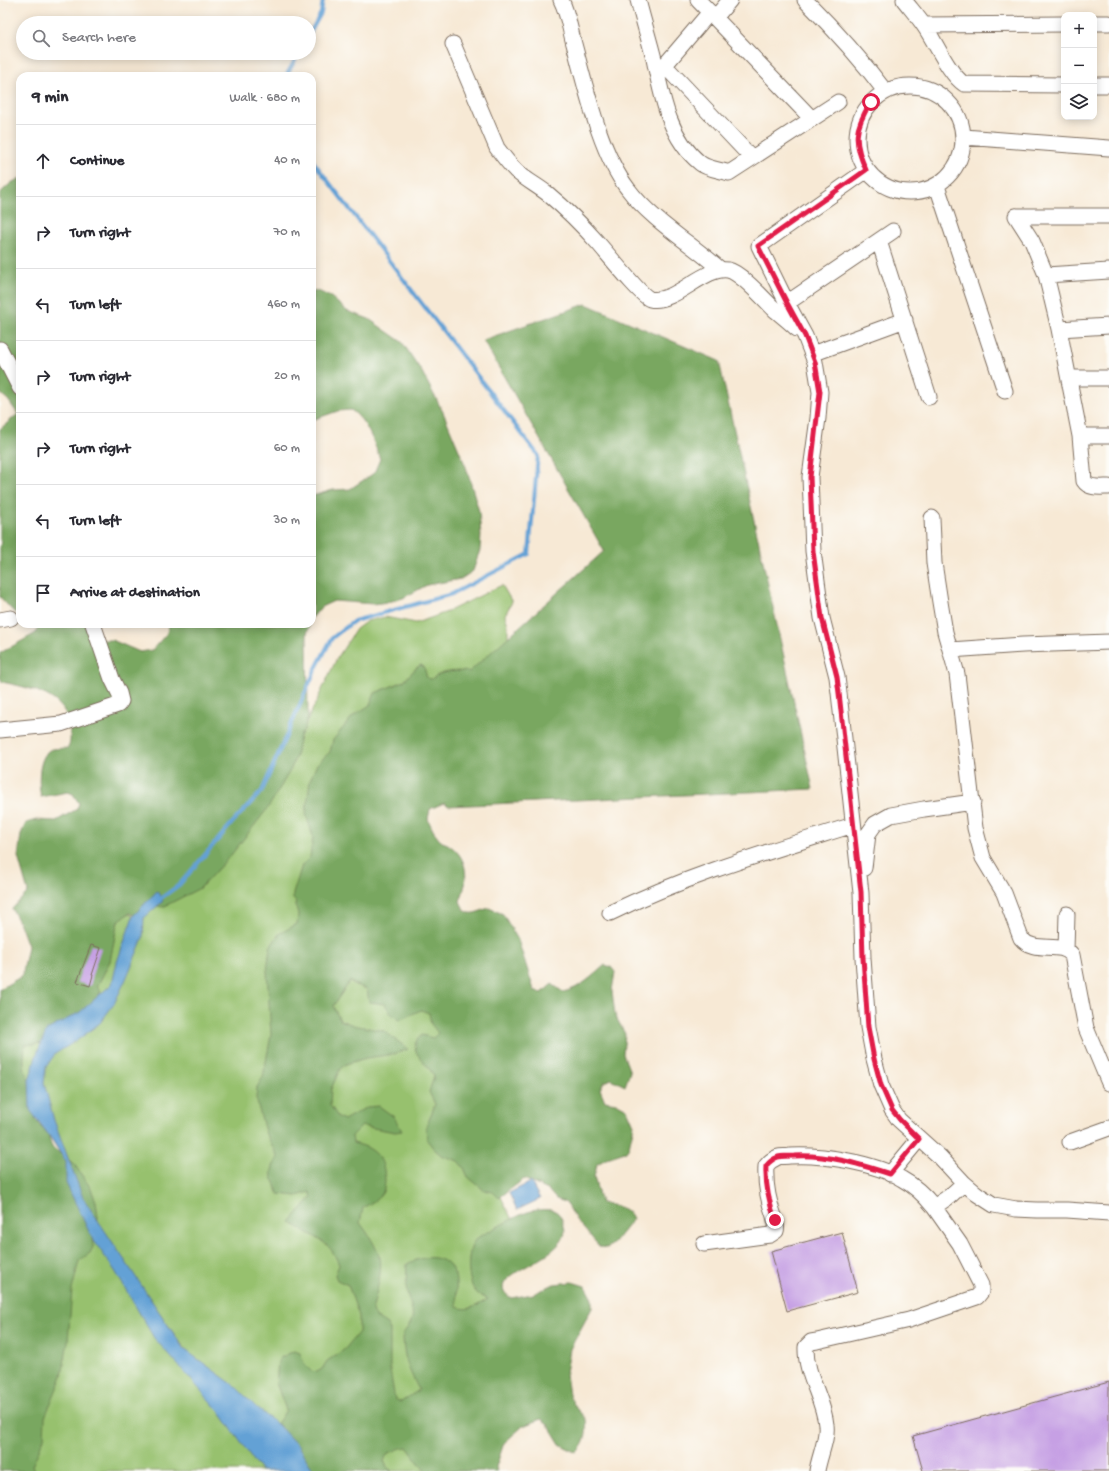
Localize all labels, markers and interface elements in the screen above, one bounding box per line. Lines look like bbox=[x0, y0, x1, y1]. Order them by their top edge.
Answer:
map controls bbox=[1061, 12, 1097, 120]
button: + bbox=[1061, 12, 1097, 48]
search box bbox=[16, 16, 316, 60]
icon: search bbox=[30, 27, 52, 49]
text: Search here bbox=[62, 29, 136, 47]
button: − bbox=[1061, 48, 1097, 84]
button: layers bbox=[1061, 84, 1097, 120]
text: 9 min bbox=[32, 88, 68, 108]
text: Walk · 680 m bbox=[229, 91, 300, 106]
route start bbox=[862, 93, 880, 111]
icon: ahead bbox=[32, 150, 54, 172]
text: Continue bbox=[70, 152, 124, 170]
text: 40 m bbox=[274, 153, 300, 168]
icon: right bbox=[32, 222, 54, 244]
text: Turn right bbox=[70, 224, 130, 242]
text: 70 m bbox=[274, 225, 300, 240]
icon: left bbox=[32, 294, 54, 316]
text: Turn left bbox=[70, 296, 121, 314]
text: 460 m bbox=[268, 297, 300, 312]
icon: right bbox=[32, 366, 54, 388]
text: Turn right bbox=[70, 368, 130, 386]
text: 20 m bbox=[274, 369, 300, 384]
icon: right bbox=[32, 438, 54, 460]
text: Turn right bbox=[70, 440, 130, 458]
text: 60 m bbox=[274, 441, 300, 456]
icon: left bbox=[32, 510, 54, 532]
text: Turn left bbox=[70, 512, 121, 530]
text: 30 m bbox=[274, 513, 300, 528]
icon: arrive bbox=[32, 582, 54, 604]
text: Arrive at destination bbox=[70, 584, 200, 602]
route end bbox=[766, 1211, 784, 1229]

